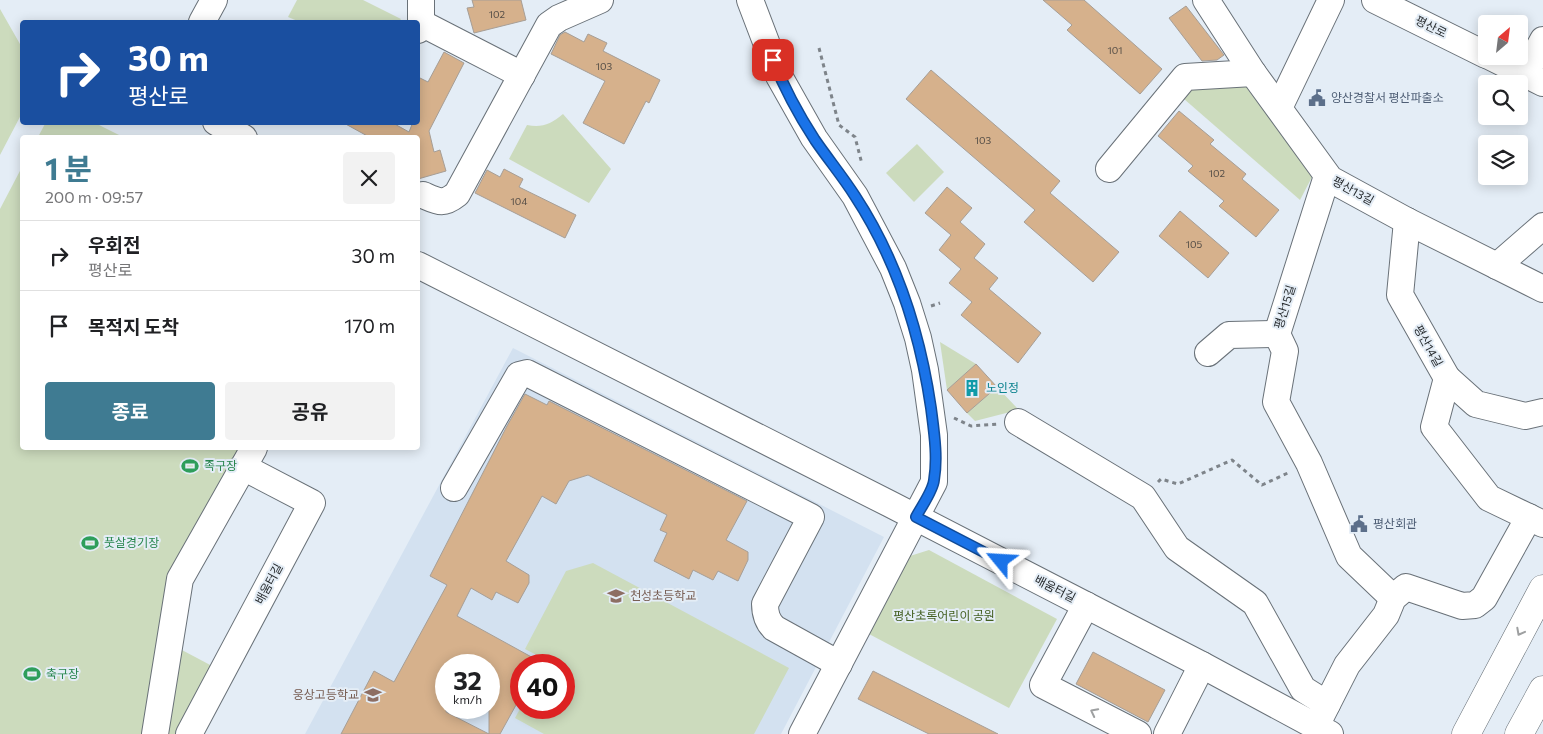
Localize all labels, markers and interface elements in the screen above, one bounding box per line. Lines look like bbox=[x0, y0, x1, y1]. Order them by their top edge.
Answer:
house number: 102 bbox=[489, 8, 506, 20]
street label: 평산로 bbox=[1413, 13, 1449, 40]
north arrow bbox=[1478, 15, 1528, 65]
map controls bbox=[1478, 15, 1528, 185]
text: 30 m bbox=[128, 35, 209, 78]
pin bbox=[752, 39, 794, 81]
icon: right bbox=[45, 40, 110, 105]
house number: 101 bbox=[1107, 44, 1123, 56]
icon: arrive bbox=[759, 46, 787, 74]
house number: 103 bbox=[596, 60, 613, 72]
button: search bbox=[1478, 75, 1528, 125]
text: 평산로 bbox=[128, 82, 189, 109]
public building icon: 양산경찰서 평산파출소 bbox=[1307, 88, 1327, 108]
place label: 양산경찰서 평산파출소 bbox=[1331, 90, 1444, 104]
house number: 103 bbox=[975, 134, 992, 146]
button: layers bbox=[1478, 135, 1528, 185]
text: 1 분 bbox=[45, 149, 92, 186]
button: close bbox=[343, 152, 395, 204]
house number: 102 bbox=[1209, 167, 1226, 179]
street label: 평산13길 bbox=[1330, 173, 1377, 207]
text: 200 m · 09:57 bbox=[45, 187, 143, 206]
house number: 104 bbox=[511, 195, 527, 207]
text: 우회전 bbox=[88, 233, 140, 256]
house number: 105 bbox=[1186, 238, 1203, 250]
icon: right bbox=[45, 242, 73, 270]
text: 30 m bbox=[352, 244, 395, 267]
text: 평산로 bbox=[88, 260, 132, 279]
street label: 평산15길 bbox=[1271, 283, 1297, 330]
icon: arrive bbox=[45, 312, 73, 340]
text: 170 m bbox=[344, 314, 395, 337]
text: 목적지 도착 bbox=[88, 315, 179, 338]
street label: 평산14길 bbox=[1412, 322, 1446, 369]
building icon: 노인정 bbox=[962, 378, 982, 398]
place label: 노인정 bbox=[986, 380, 1019, 394]
button: 종료 bbox=[45, 382, 215, 440]
button: 공유 bbox=[225, 382, 395, 440]
sports icon: 족구장 bbox=[180, 456, 200, 476]
place label: 족구장 bbox=[204, 458, 237, 472]
public building icon: 평산회관 bbox=[1349, 514, 1369, 534]
place label: 평산회관 bbox=[1373, 516, 1417, 530]
sports icon: 풋살경기장 bbox=[80, 533, 100, 553]
position arrow bbox=[974, 534, 1026, 586]
place label: 풋살경기장 bbox=[104, 535, 159, 549]
street label: 배움터길 bbox=[252, 561, 285, 606]
street label: 배움터길 bbox=[1033, 572, 1078, 604]
school or university icon: 천성초등학교 bbox=[606, 586, 626, 606]
place label: 천성초등학교 bbox=[630, 588, 696, 602]
park label: 평산초록어린이 공원 bbox=[893, 608, 995, 622]
one-way arrow bbox=[1516, 627, 1526, 636]
speed limit sign: 40 bbox=[510, 654, 575, 719]
sports icon: 축구장 bbox=[22, 664, 42, 684]
text: 32 bbox=[453, 665, 482, 695]
place label: 축구장 bbox=[46, 666, 79, 680]
school or university icon: 웅상고등학교 bbox=[363, 685, 383, 705]
place label: 웅상고등학교 bbox=[293, 687, 359, 701]
text: km/h bbox=[453, 692, 482, 706]
one-way arrow bbox=[1091, 708, 1100, 718]

